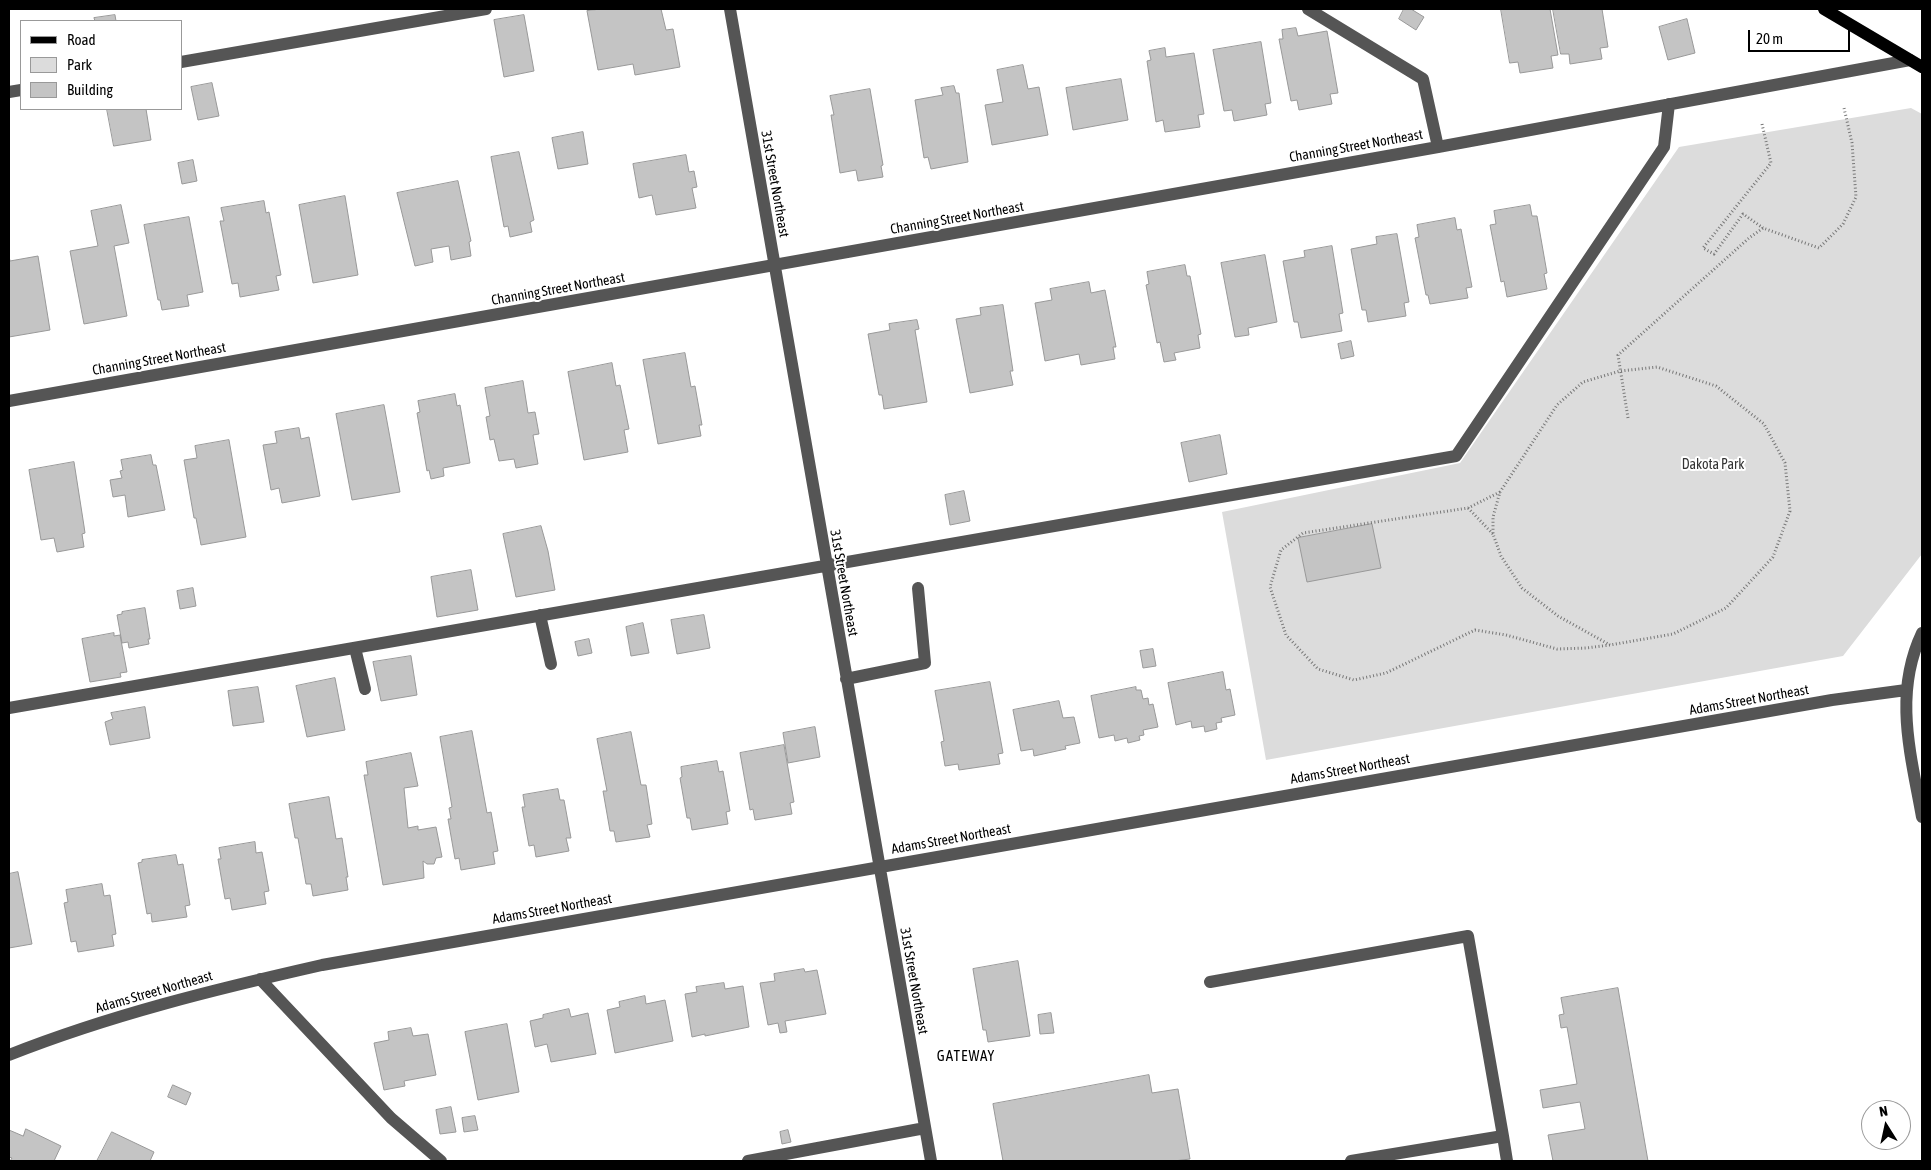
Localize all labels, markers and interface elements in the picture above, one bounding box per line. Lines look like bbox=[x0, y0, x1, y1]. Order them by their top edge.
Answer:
legend bbox=[20, 20, 182, 110]
scale bar bbox=[1751, 20, 1854, 52]
text: 20 m bbox=[1756, 30, 1783, 47]
text: Road bbox=[67, 31, 96, 48]
text: Park bbox=[67, 56, 92, 73]
text: Building bbox=[67, 81, 113, 98]
street label: Channing Street Northeast bbox=[1288, 126, 1424, 166]
street label: 31st Street Northeast bbox=[757, 129, 793, 239]
street label: Channing Street Northeast bbox=[889, 198, 1025, 238]
street label: Channing Street Northeast bbox=[490, 269, 626, 309]
street label: Channing Street Northeast bbox=[91, 339, 227, 379]
park label: Dakota Park bbox=[1682, 457, 1744, 473]
street label: 31st Street Northeast bbox=[826, 528, 862, 638]
street label: Adams Street Northeast bbox=[1688, 681, 1810, 719]
street label: Adams Street Northeast bbox=[1289, 750, 1411, 788]
street label: Adams Street Northeast bbox=[890, 820, 1012, 858]
street label: Adams Street Northeast bbox=[491, 890, 613, 928]
street label: 31st Street Northeast bbox=[896, 926, 932, 1036]
street label: Adams Street Northeast bbox=[93, 967, 215, 1017]
district label: GATEWAY bbox=[936, 1047, 996, 1065]
north arrow bbox=[1861, 1100, 1911, 1150]
text: N bbox=[1878, 1103, 1889, 1120]

